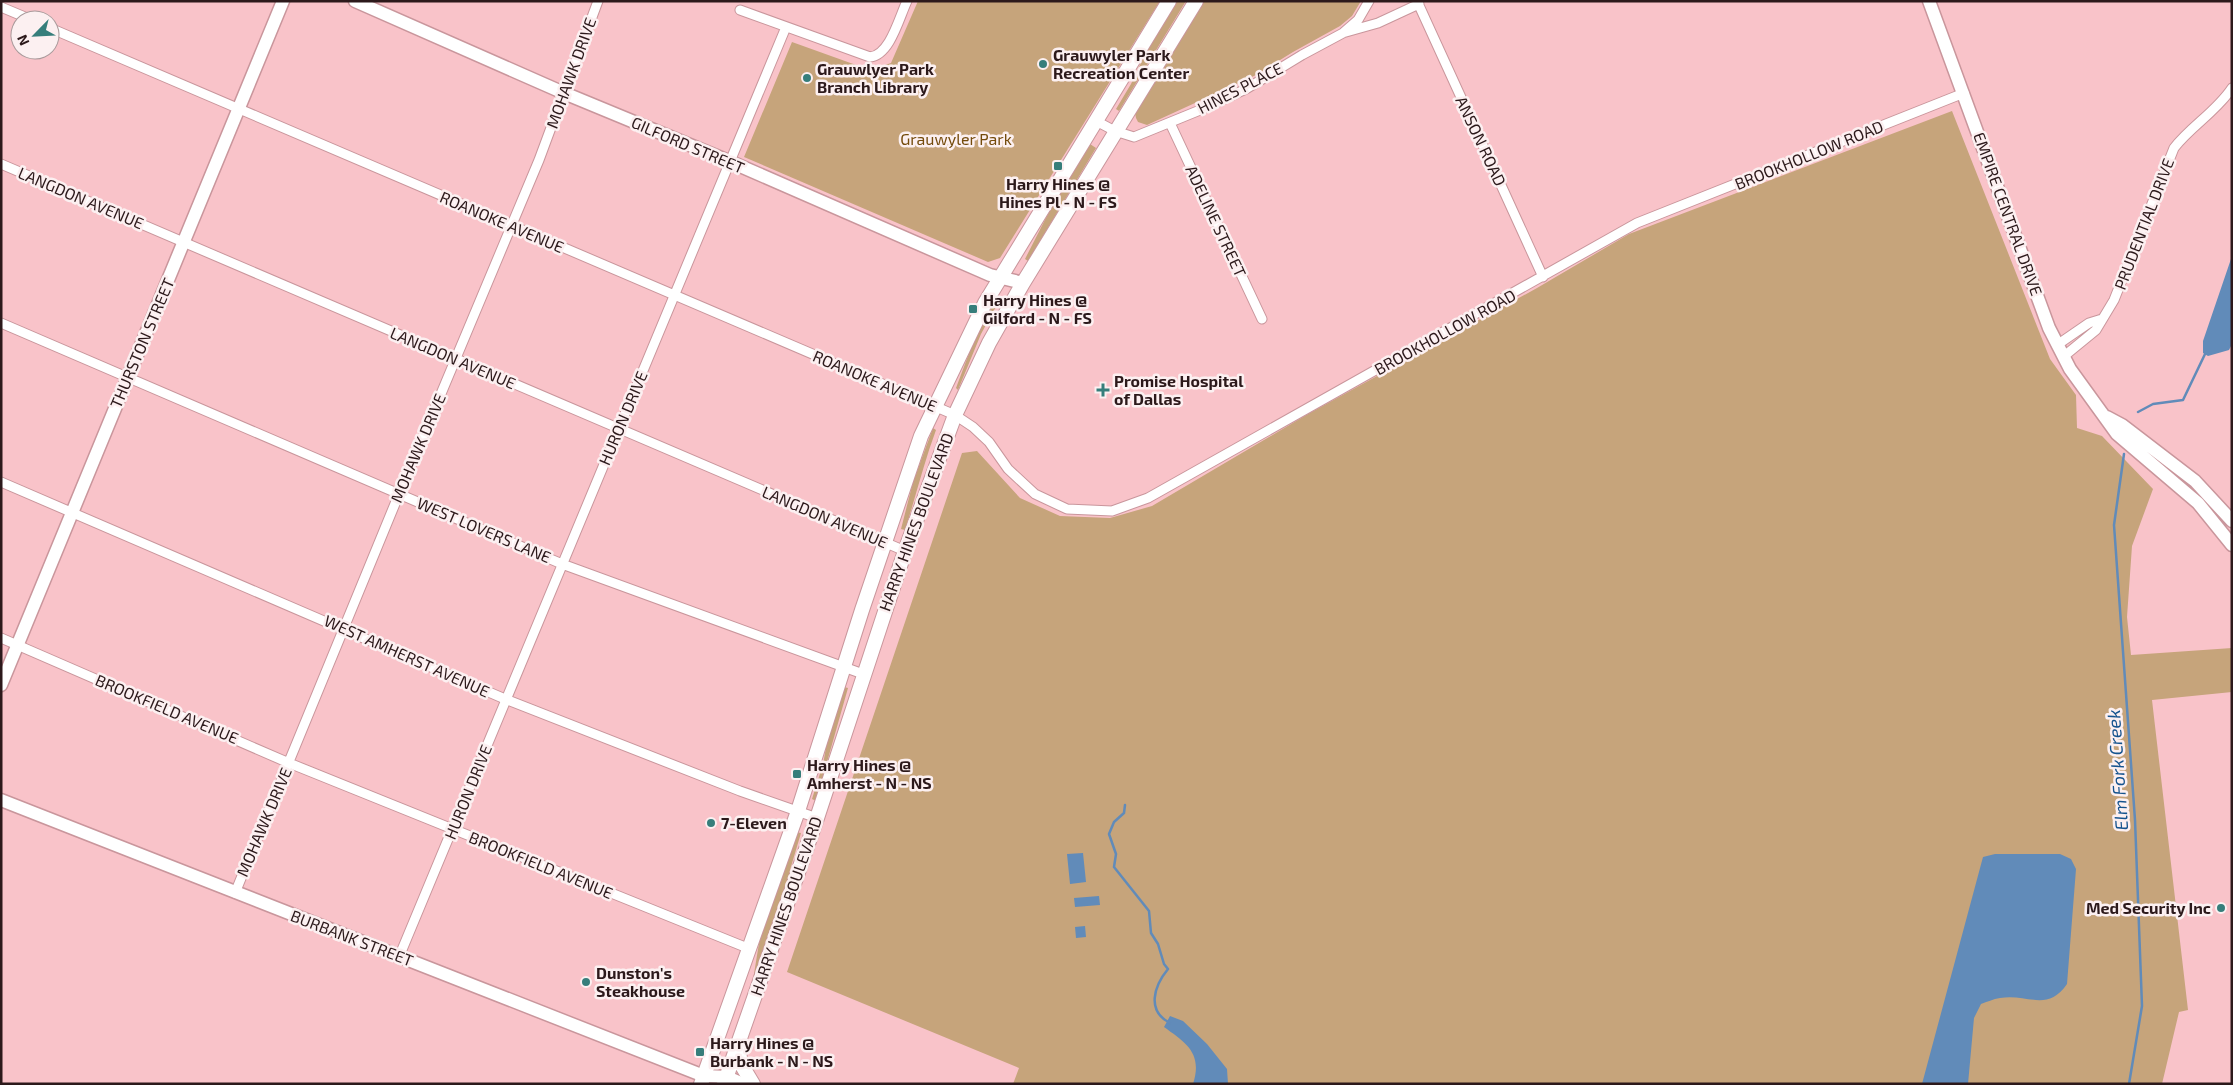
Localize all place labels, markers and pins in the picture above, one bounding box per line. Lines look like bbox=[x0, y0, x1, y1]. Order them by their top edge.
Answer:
place label: Grauwyler Park Recreation Center bbox=[1053, 45, 1189, 82]
marker: Grauwyler Park Recreation Center bbox=[1037, 58, 1049, 70]
place label: Grauwlyer Park Branch Library bbox=[817, 59, 934, 97]
marker: Grauwlyer Park Branch Library bbox=[801, 72, 813, 84]
marker: Harry Hines @ Hines Pl - N - FS bbox=[1052, 160, 1064, 172]
place label: Harry Hines @ Hines Pl - N - FS bbox=[999, 174, 1117, 211]
place label: Harry Hines @ Gilford - N - FS bbox=[983, 290, 1092, 327]
marker: Harry Hines @ Gilford - N - FS bbox=[967, 303, 979, 315]
place label: Promise Hospital of Dallas bbox=[1114, 371, 1244, 408]
marker: Promise Hospital of Dallas bbox=[1096, 383, 1110, 397]
place label: Harry Hines @ Amherst - N - NS bbox=[807, 755, 932, 792]
marker: Harry Hines @ Amherst - N - NS bbox=[791, 768, 803, 780]
place label: 7-Eleven bbox=[721, 813, 787, 832]
marker: 7-Eleven bbox=[705, 817, 717, 829]
place label: Med Security Inc bbox=[2086, 898, 2211, 918]
marker: Med Security Inc bbox=[2215, 902, 2227, 914]
place label: Dunston's Steakhouse bbox=[596, 963, 685, 1000]
marker: Dunston's Steakhouse bbox=[580, 976, 592, 988]
place label: Harry Hines @ Burbank - N - NS bbox=[710, 1033, 833, 1070]
marker: Harry Hines @ Burbank - N - NS bbox=[694, 1046, 706, 1058]

